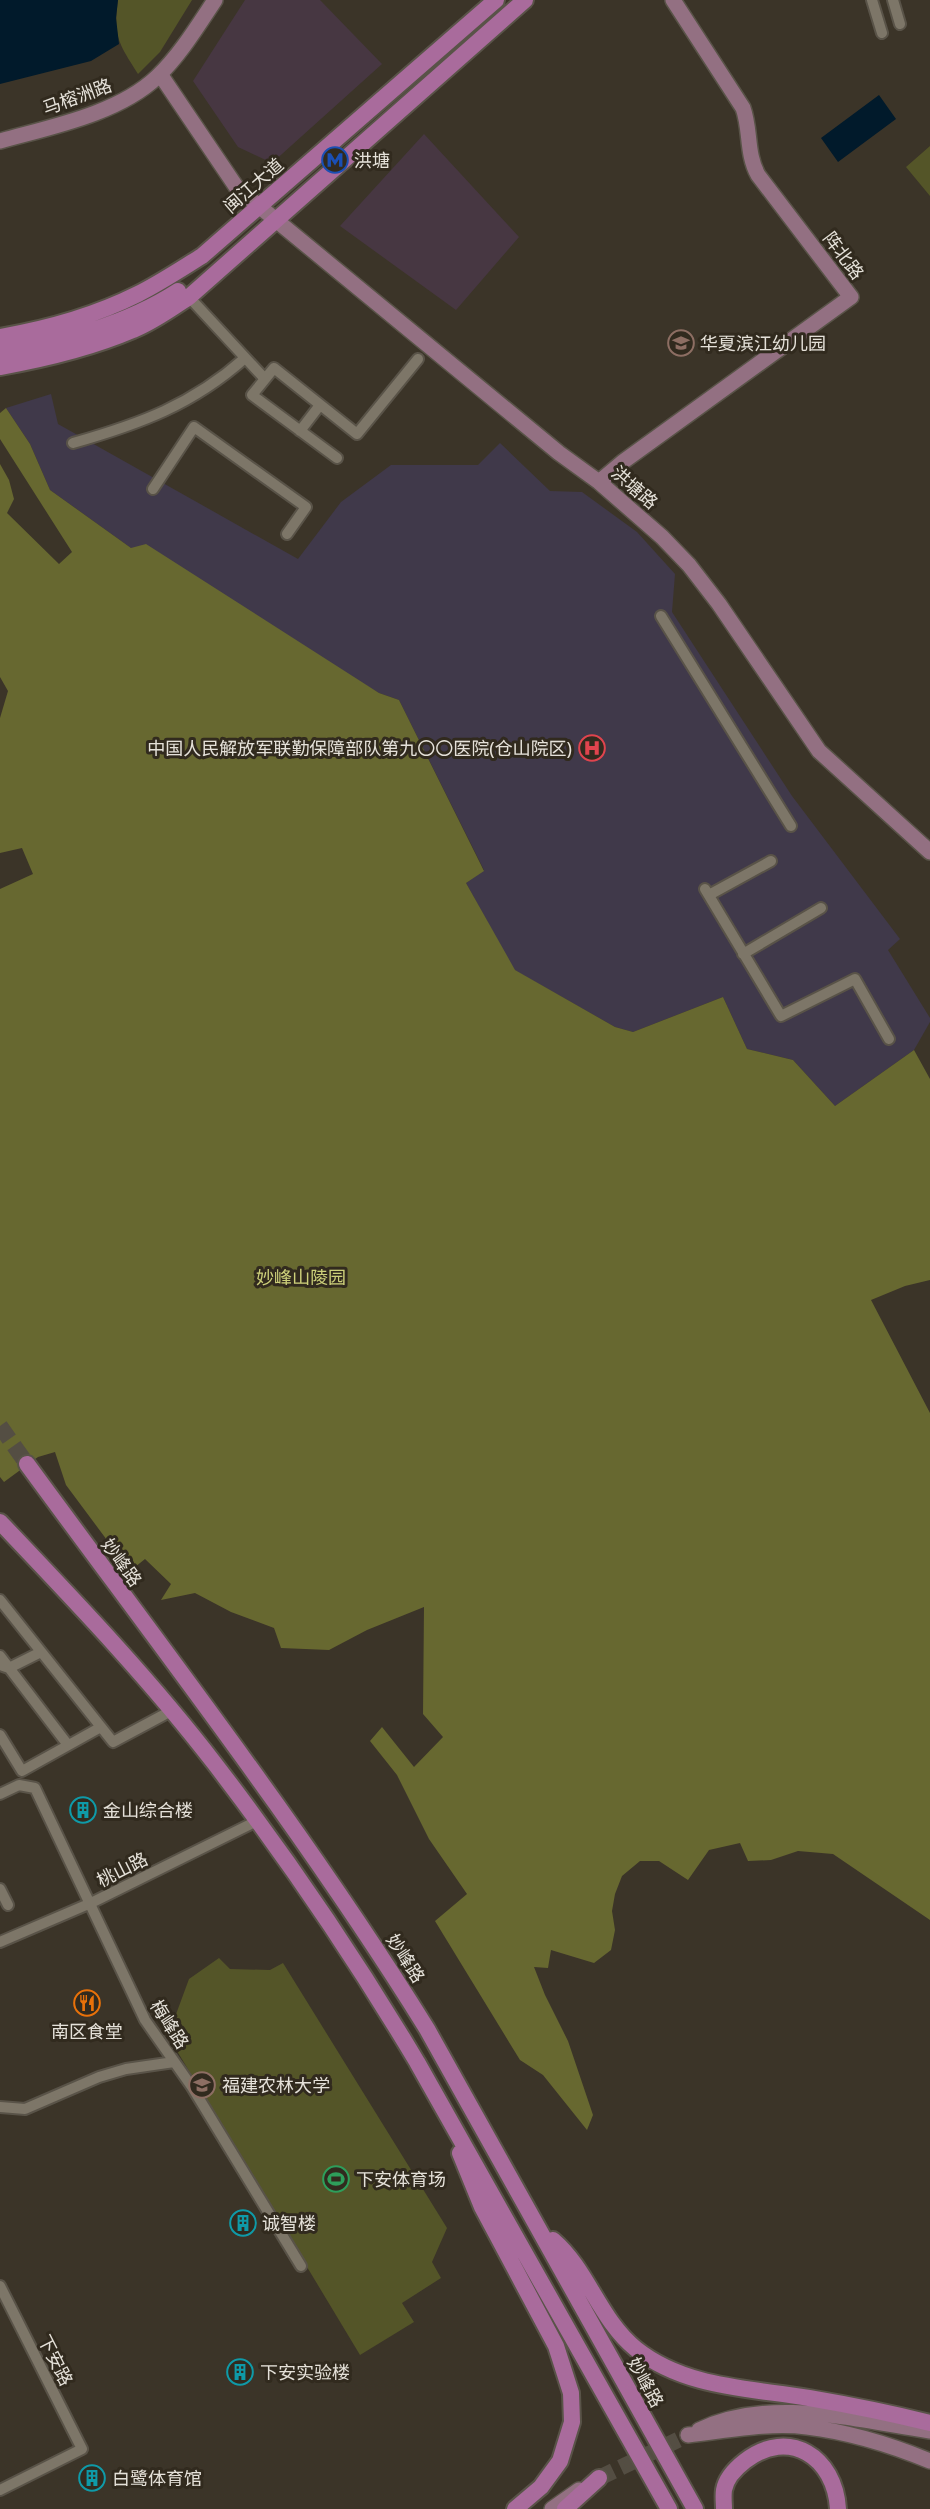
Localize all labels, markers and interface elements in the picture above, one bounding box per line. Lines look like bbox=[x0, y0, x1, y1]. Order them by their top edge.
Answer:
street label: 马榕洲路 bbox=[39, 72, 115, 120]
metro station icon: 洪塘 bbox=[320, 145, 350, 175]
place label: 洪塘 bbox=[354, 148, 390, 172]
street label: 闽江大道 bbox=[218, 152, 288, 218]
street label: 阵北路 bbox=[818, 226, 870, 284]
school or university icon: 华夏滨江幼儿园 bbox=[666, 328, 696, 358]
place label: 华夏滨江幼儿园 bbox=[700, 331, 826, 355]
street label: 洪塘路 bbox=[607, 460, 663, 514]
hospital icon: 中国人民解放军联勤保障部队第九〇〇医院(仓山院区) bbox=[577, 733, 607, 763]
place label: 中国人民解放军联勤保障部队第九〇〇医院(仓山院区) bbox=[147, 736, 572, 760]
park label: 妙峰山陵园 bbox=[256, 1265, 346, 1289]
street label: 妙峰路 bbox=[96, 1533, 148, 1591]
building icon: 金山综合楼 bbox=[68, 1795, 98, 1825]
place label: 金山综合楼 bbox=[103, 1798, 193, 1822]
street label: 桃山路 bbox=[92, 1846, 152, 1892]
street label: 妙峰路 bbox=[381, 1929, 431, 1987]
restaurant icon: 南区食堂 bbox=[72, 1988, 102, 2018]
street label: 梅峰路 bbox=[145, 1995, 195, 2053]
place label: 南区食堂 bbox=[51, 2019, 123, 2043]
school or university icon: 福建农林大学 bbox=[187, 2070, 217, 2100]
place label: 福建农林大学 bbox=[222, 2073, 330, 2097]
sports icon: 下安体育场 bbox=[321, 2164, 351, 2194]
place label: 下安体育场 bbox=[356, 2167, 446, 2191]
building icon: 诚智楼 bbox=[228, 2208, 258, 2238]
place label: 诚智楼 bbox=[262, 2211, 316, 2235]
street label: 下安路 bbox=[33, 2330, 79, 2390]
street label: 妙峰路 bbox=[622, 2353, 670, 2411]
building icon: 下安实验楼 bbox=[225, 2357, 255, 2387]
place label: 下安实验楼 bbox=[260, 2360, 350, 2384]
building icon: 白鹭体育馆 bbox=[77, 2463, 107, 2493]
place label: 白鹭体育馆 bbox=[112, 2466, 202, 2490]

